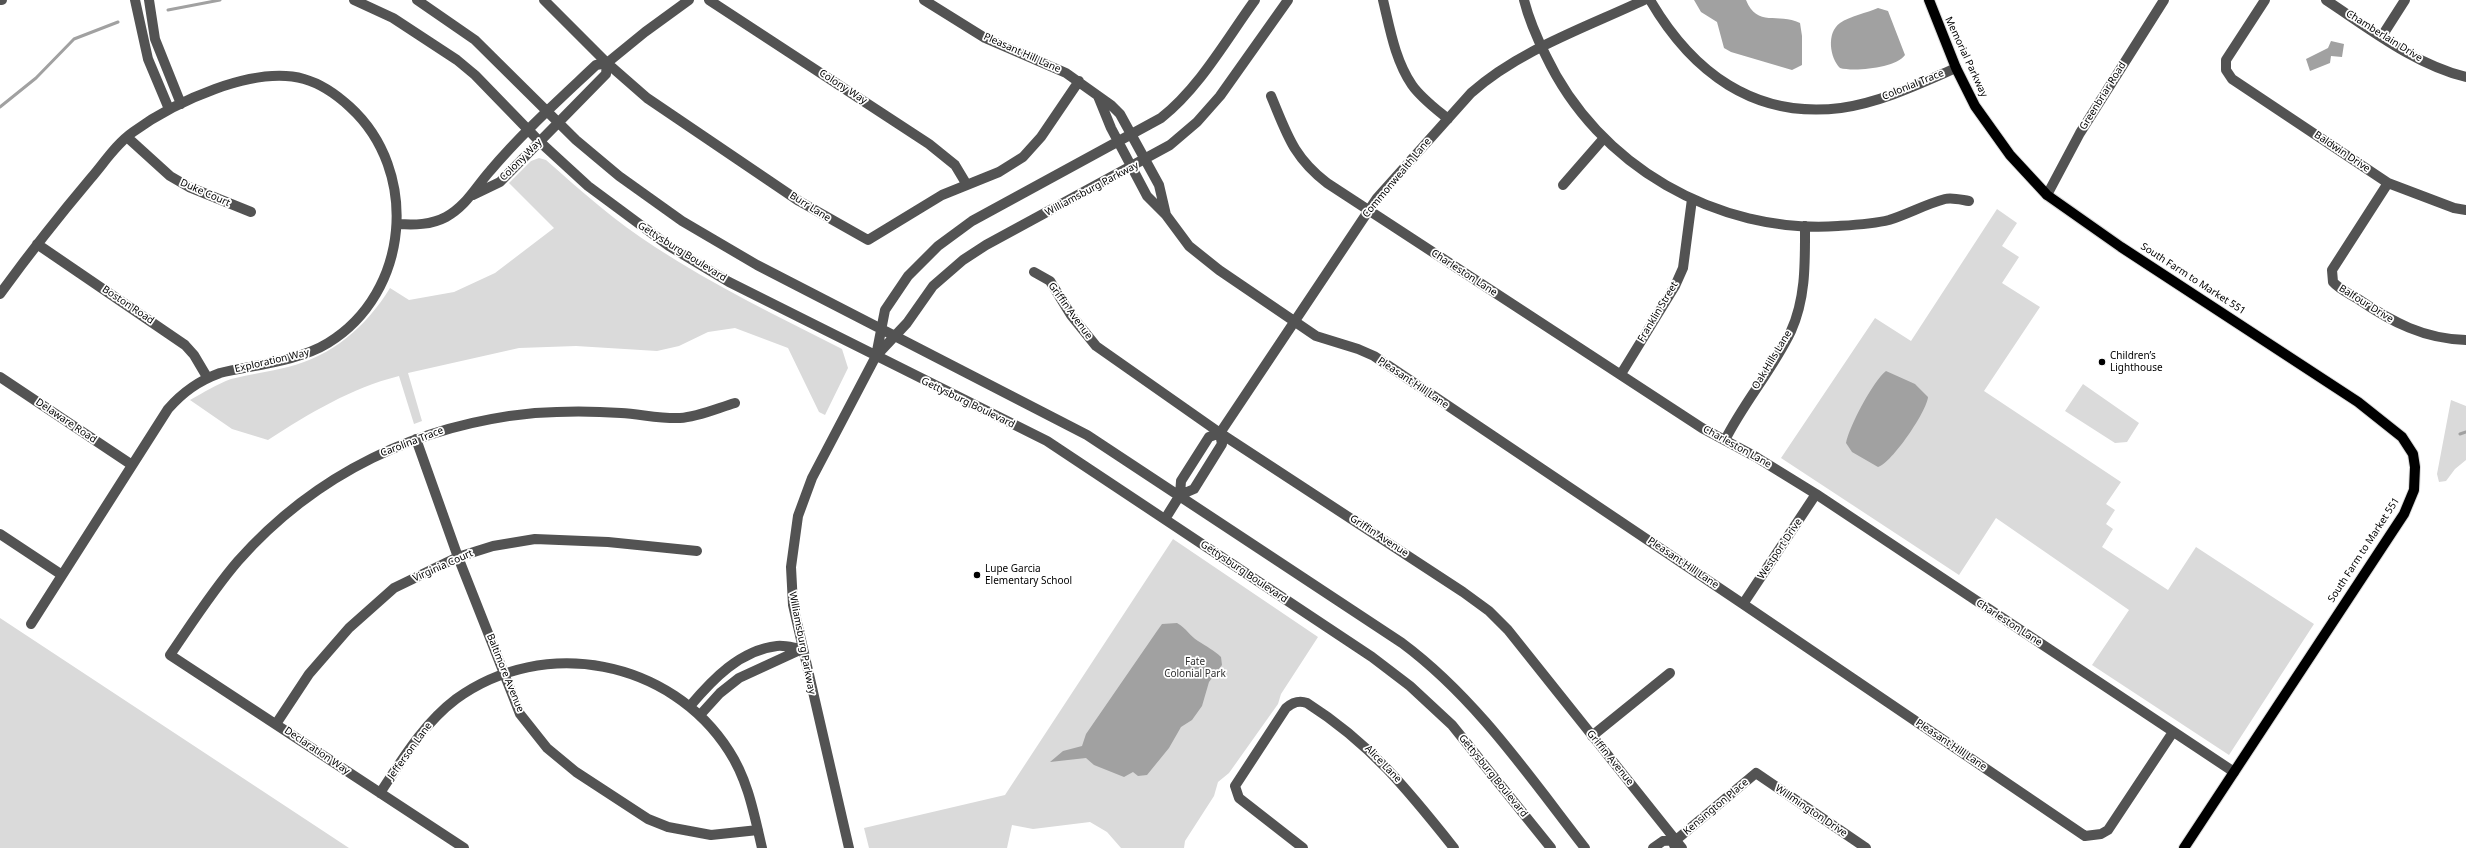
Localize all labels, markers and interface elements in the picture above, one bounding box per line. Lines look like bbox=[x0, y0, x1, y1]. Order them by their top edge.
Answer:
street label: Chamberlain Drive bbox=[2344, 8, 2424, 64]
street label: Memorial Parkway bbox=[1942, 15, 1990, 99]
street label: Pleasant Hill Lane bbox=[982, 31, 1062, 75]
street label: Greenbriar Road bbox=[2077, 60, 2129, 132]
street label: Colony Way bbox=[817, 67, 869, 107]
street label: Colonial Trace bbox=[1880, 67, 1946, 103]
street label: Baldwin Drive bbox=[2312, 129, 2372, 175]
street label: Colony Way bbox=[497, 136, 545, 184]
street label: Commonwealth Lane bbox=[1360, 136, 1434, 220]
street label: Williamsburg Parkway bbox=[1043, 159, 1141, 219]
street label: Duke Court bbox=[178, 177, 232, 209]
street label: Burr Lane bbox=[787, 190, 833, 224]
street label: Gettysburg Boulevard bbox=[635, 220, 729, 284]
street label: South Farm to Market 551 bbox=[2138, 241, 2248, 317]
street label: Charleston Lane bbox=[1429, 247, 1499, 299]
street label: Griffin Avenue bbox=[1045, 280, 1095, 342]
street label: Franklin Street bbox=[1635, 280, 1681, 344]
street label: Boston Road bbox=[100, 283, 156, 327]
street label: Balfour Drive bbox=[2337, 283, 2395, 325]
street label: Oak Hills Lane bbox=[1750, 328, 1794, 392]
street label: Exploration Way bbox=[234, 347, 310, 375]
place label: Children’s Lighthouse bbox=[2110, 350, 2163, 374]
street label: Pleasant Hill Lane bbox=[1375, 355, 1451, 411]
marker: Children’s Lighthouse bbox=[2097, 357, 2107, 367]
street label: Gettysburg Boulevard bbox=[919, 375, 1017, 431]
street label: Delaware Road bbox=[33, 396, 99, 446]
street label: Charleston Lane bbox=[1701, 423, 1773, 471]
street label: Carolina Trace bbox=[379, 424, 445, 460]
street label: South Farm to Market 551 bbox=[2326, 495, 2402, 605]
street label: Griffin Avenue bbox=[1347, 513, 1411, 559]
street label: Westport Drive bbox=[1755, 516, 1805, 582]
street label: Pleasant Hill Lane bbox=[1645, 535, 1721, 591]
street label: Gettysburg Boulevard bbox=[1198, 538, 1290, 606]
street label: Virginia Court bbox=[411, 547, 475, 585]
place label: Lupe Garcia Elementary School bbox=[985, 563, 1072, 586]
marker: Lupe Garcia Elementary School bbox=[972, 570, 982, 580]
street label: Williamsburg Parkway bbox=[786, 591, 818, 695]
street label: Charleston Lane bbox=[1974, 597, 2044, 649]
street label: Baltimore Avenue bbox=[484, 632, 526, 714]
park label: Fate Colonial Park bbox=[1164, 656, 1226, 680]
street label: Pleasant Hill Lane bbox=[1913, 717, 1989, 773]
street label: Jefferson Lane bbox=[385, 720, 435, 782]
street label: Declaration Way bbox=[282, 725, 352, 777]
street label: Griffin Avenue bbox=[1584, 728, 1636, 788]
street label: Gettysburg Boulevard bbox=[1456, 732, 1530, 820]
street label: Alice Lane bbox=[1362, 743, 1404, 785]
street label: Kensington Place bbox=[1681, 776, 1751, 838]
street label: Willmington Drive bbox=[1773, 782, 1849, 840]

